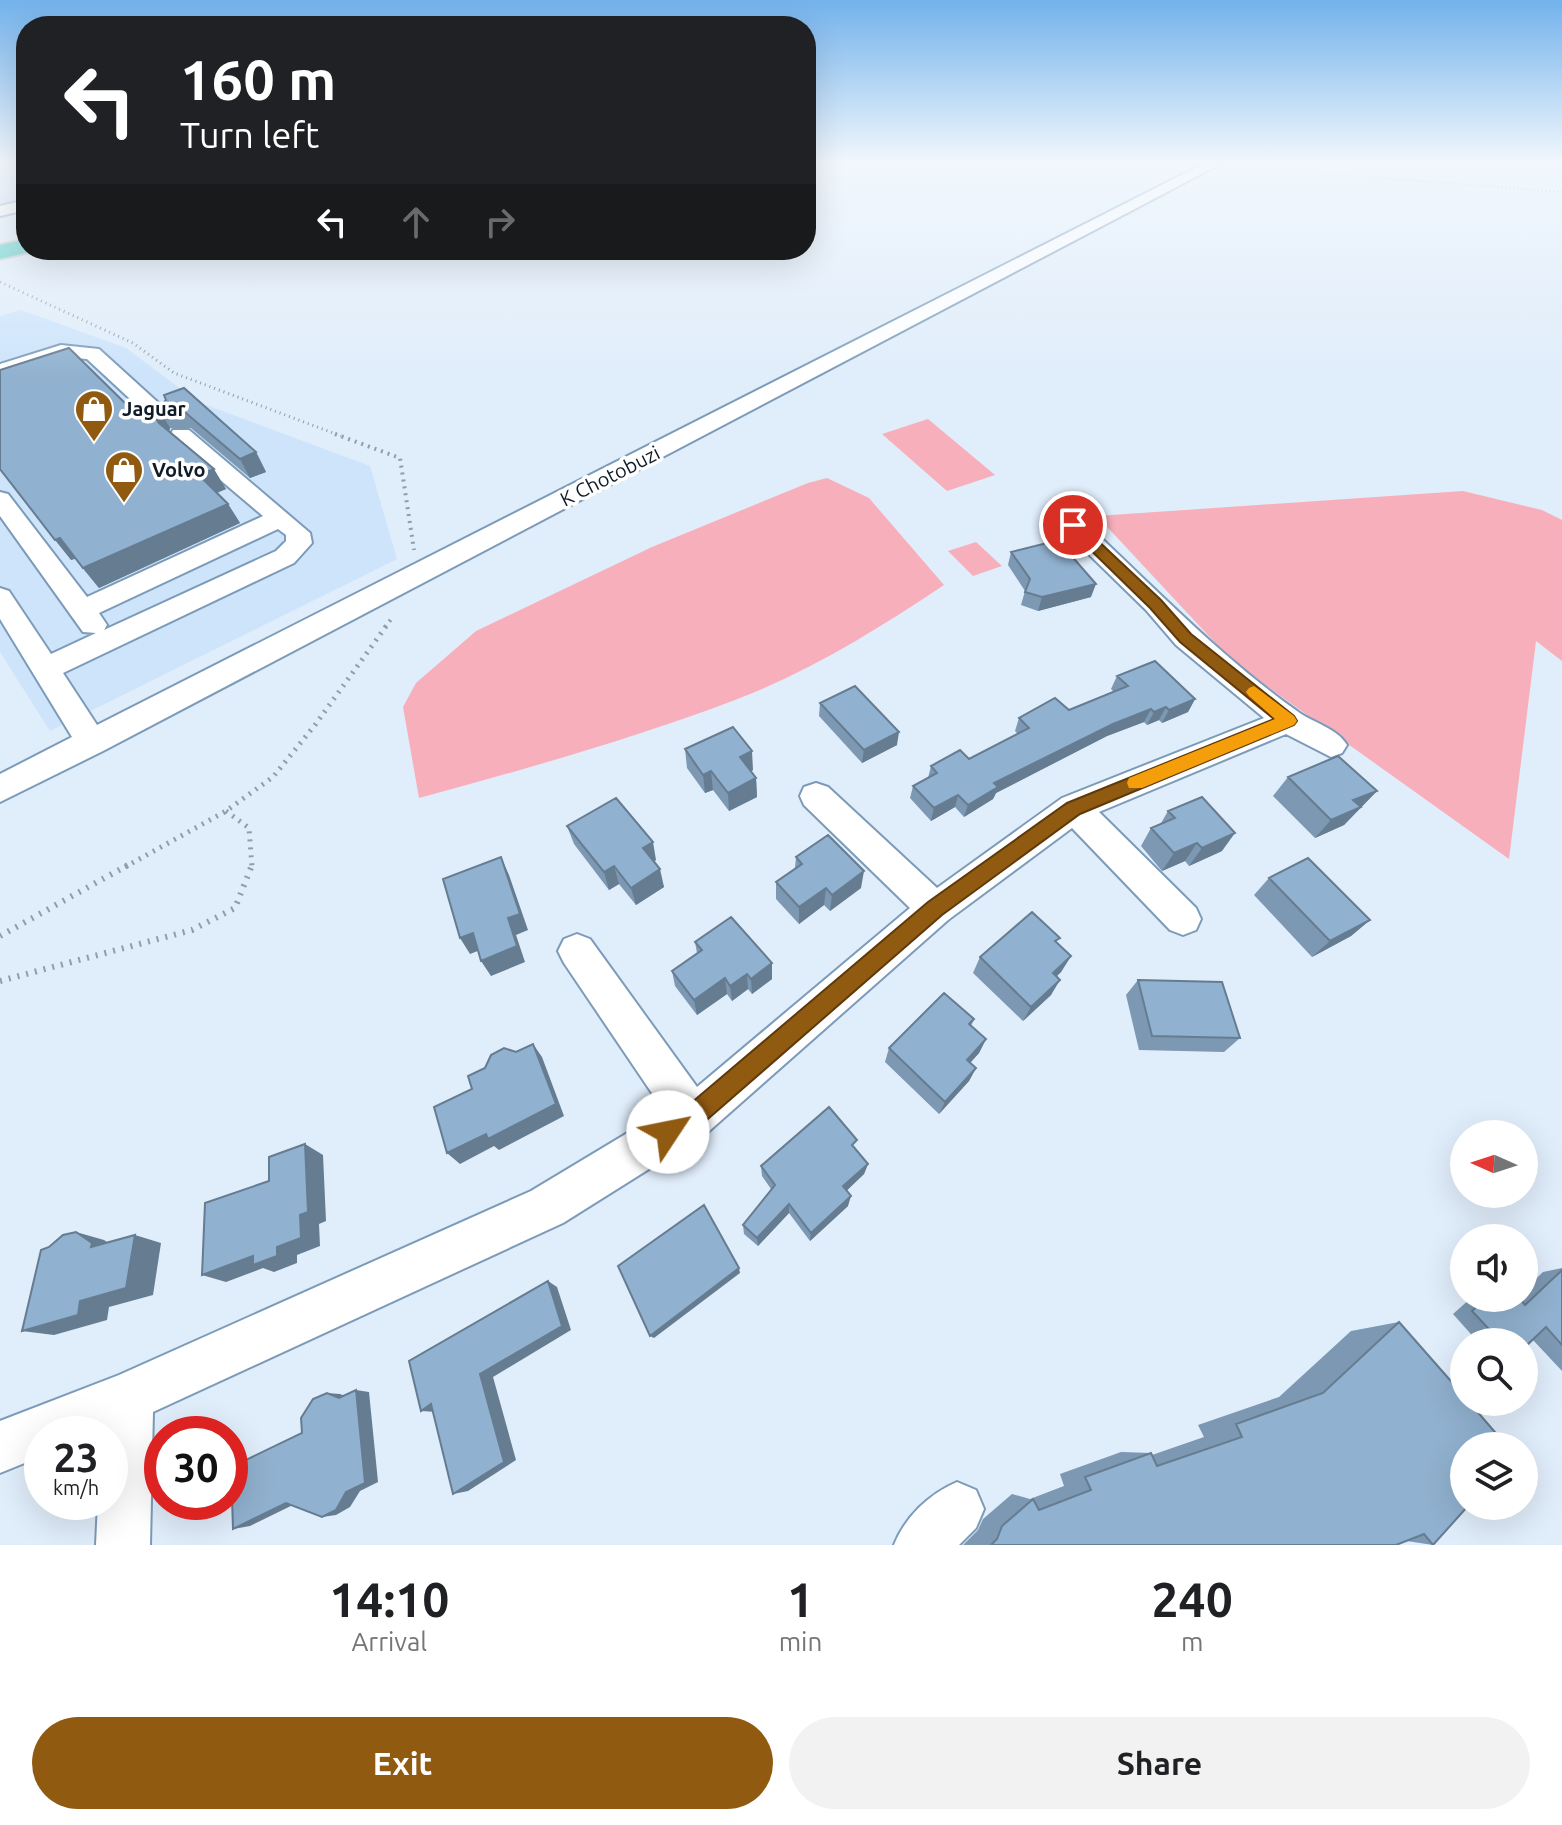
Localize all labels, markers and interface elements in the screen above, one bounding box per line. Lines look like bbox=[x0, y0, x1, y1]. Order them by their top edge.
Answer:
icon: left bbox=[48, 48, 152, 152]
text: 160 m bbox=[180, 48, 336, 111]
text: Turn left bbox=[180, 114, 319, 155]
icon: left bbox=[310, 200, 354, 244]
icon: ahead bbox=[394, 200, 438, 244]
icon: right bbox=[478, 200, 522, 244]
shop icon: Jaguar bbox=[73, 388, 115, 443]
place label: Jaguar bbox=[122, 397, 187, 420]
street label: K Chotobuzi bbox=[556, 441, 663, 511]
shop icon: Volvo bbox=[103, 449, 145, 504]
place label: Volvo bbox=[152, 458, 205, 481]
pin bbox=[1039, 491, 1107, 559]
icon: arrive bbox=[1051, 503, 1095, 547]
position arrow bbox=[626, 1090, 710, 1174]
north arrow bbox=[1450, 1120, 1538, 1208]
map controls bbox=[1450, 1120, 1538, 1520]
button: sound bbox=[1450, 1224, 1538, 1312]
button: search bbox=[1450, 1328, 1538, 1416]
speed limit sign: 30 bbox=[144, 1416, 248, 1520]
button: layers bbox=[1450, 1432, 1538, 1520]
text: 23 bbox=[53, 1435, 99, 1480]
text: km/h bbox=[53, 1476, 99, 1499]
text: 14:10 bbox=[329, 1572, 449, 1626]
text: 1 bbox=[787, 1572, 814, 1626]
text: 240 bbox=[1152, 1572, 1233, 1626]
text: Arrival bbox=[351, 1627, 427, 1656]
text: min bbox=[779, 1627, 822, 1656]
text: m bbox=[1181, 1627, 1203, 1656]
button: Exit bbox=[32, 1717, 773, 1809]
button: Share bbox=[789, 1717, 1530, 1809]

